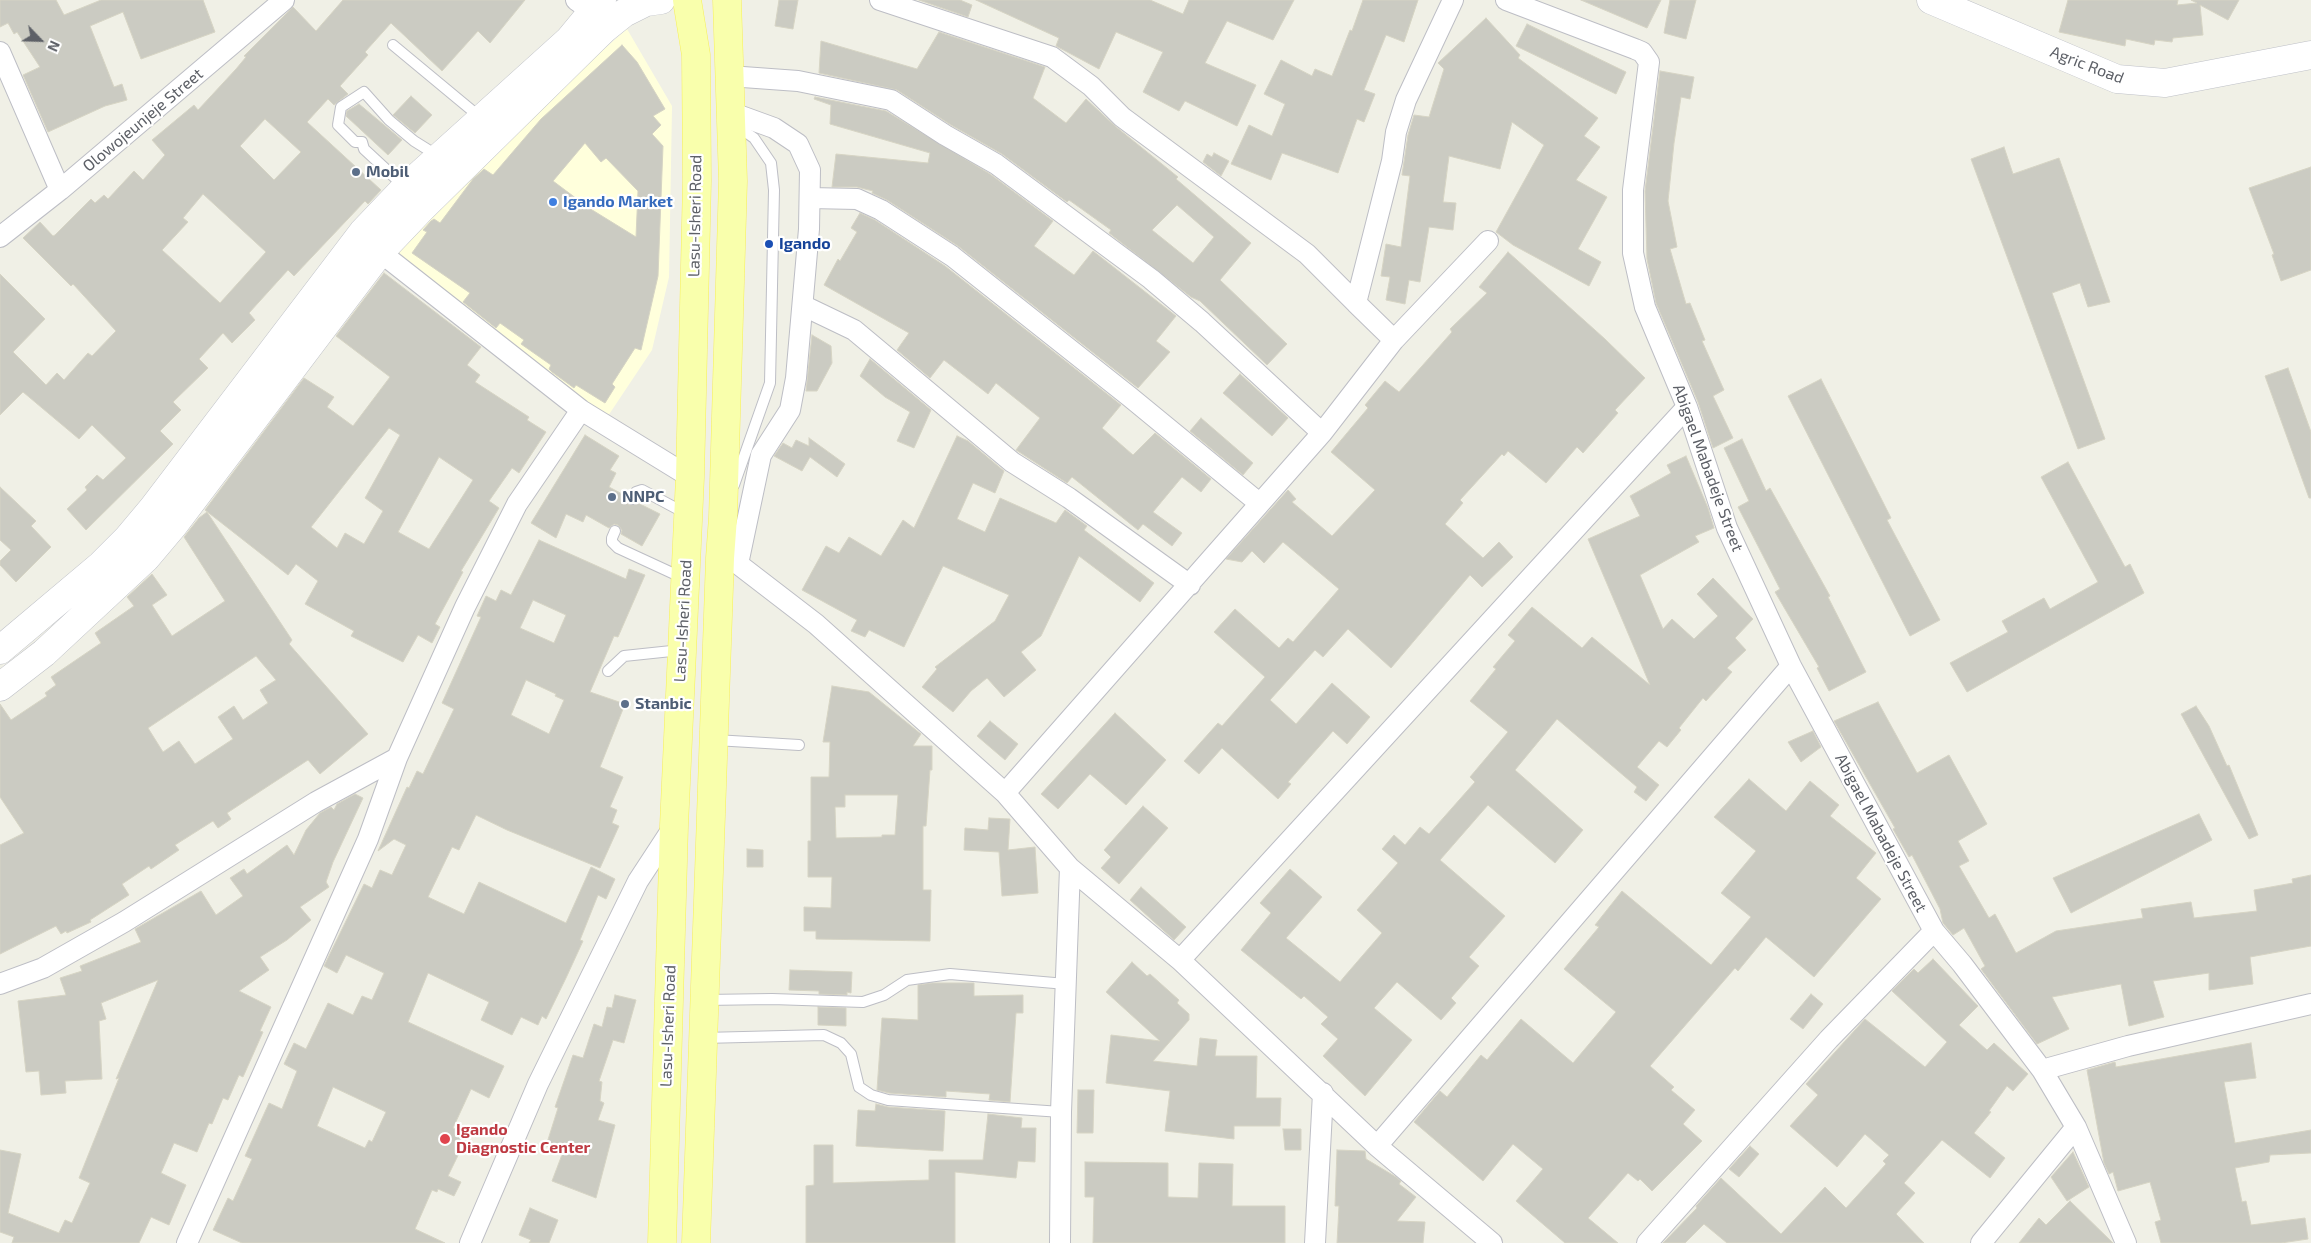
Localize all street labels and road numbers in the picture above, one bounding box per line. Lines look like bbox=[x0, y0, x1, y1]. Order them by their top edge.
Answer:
street label: Agric Road bbox=[2047, 42, 2127, 88]
street label: Olowojeunjeje Street bbox=[79, 64, 207, 176]
street label: Lasu-Isheri Road bbox=[684, 155, 706, 277]
street label: Abigael Mabadeje Street bbox=[1669, 382, 1747, 554]
street label: Lasu-Isheri Road bbox=[670, 559, 696, 683]
street label: Abigael Mabadeje Street bbox=[1831, 750, 1931, 916]
street label: Lasu-Isheri Road bbox=[656, 964, 680, 1088]

